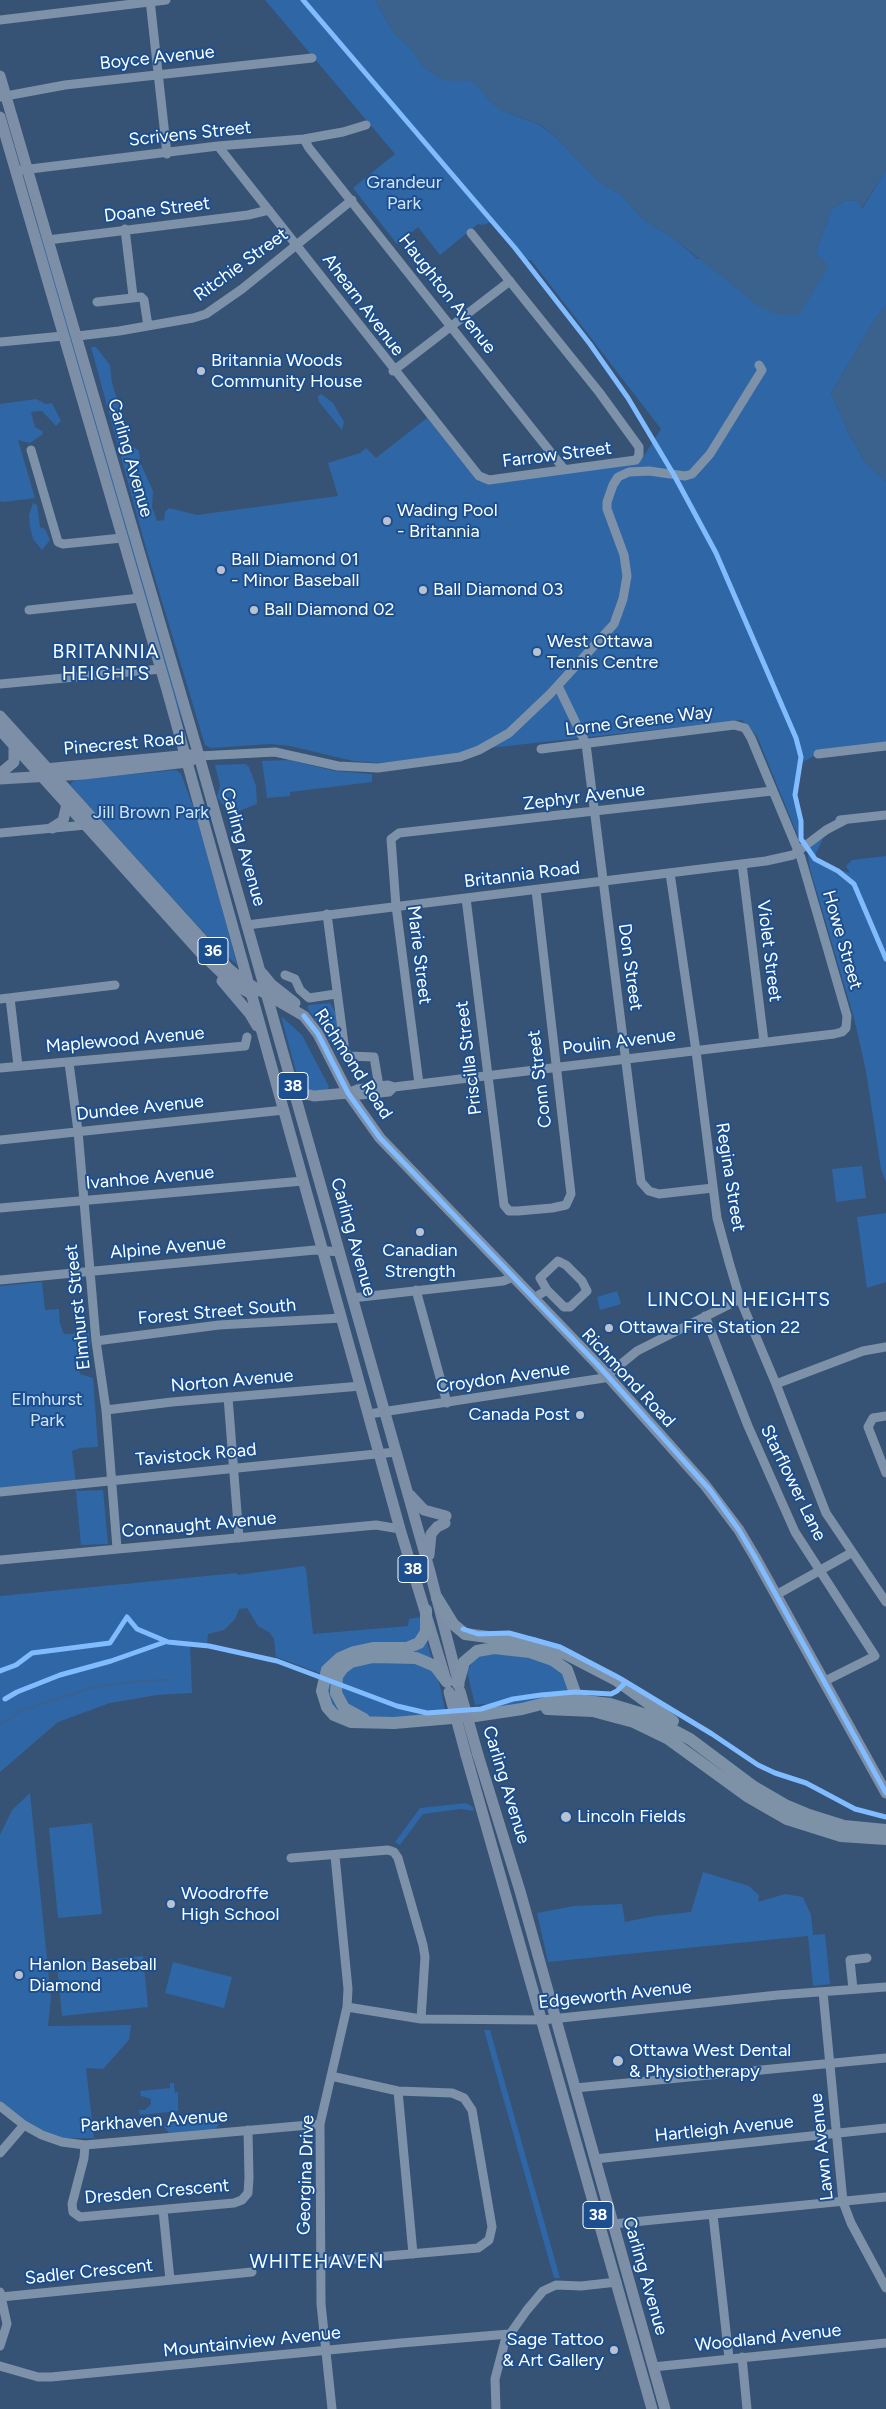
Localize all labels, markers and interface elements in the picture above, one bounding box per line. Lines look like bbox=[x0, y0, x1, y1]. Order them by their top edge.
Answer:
street label: Boyce Avenue bbox=[99, 41, 215, 75]
street label: Scrivens Street bbox=[128, 117, 252, 151]
park label: Grandeur Park bbox=[366, 172, 442, 214]
street label: Doane Street bbox=[103, 193, 211, 227]
street label: Ritchie Street bbox=[190, 224, 292, 306]
street label: Haughton Avenue bbox=[394, 230, 500, 358]
street label: Ahearn Avenue bbox=[317, 250, 409, 360]
place label: Britannia Woods Community House bbox=[211, 350, 362, 392]
marker: Britannia Woods Community House bbox=[195, 365, 207, 377]
street label: Carling Avenue bbox=[103, 396, 157, 520]
street label: Farrow Street bbox=[501, 438, 613, 472]
place label: Wading Pool - Britannia bbox=[397, 500, 498, 542]
marker: Wading Pool - Britannia bbox=[381, 515, 393, 527]
place label: Ball Diamond 01 - Minor Baseball bbox=[231, 549, 359, 592]
marker: Ball Diamond 01 - Minor Baseball bbox=[215, 564, 227, 576]
place label: Ball Diamond 03 bbox=[433, 579, 563, 601]
marker: Ball Diamond 03 bbox=[417, 584, 429, 596]
place label: Ball Diamond 02 bbox=[264, 599, 395, 621]
marker: Ball Diamond 02 bbox=[248, 604, 260, 616]
place label: West Ottawa Tennis Centre bbox=[547, 631, 658, 674]
district label: BRITANNIA HEIGHTS bbox=[51, 641, 161, 685]
marker: West Ottawa Tennis Centre bbox=[531, 646, 543, 658]
street label: Lorne Greene Way bbox=[564, 701, 714, 741]
street label: Pinecrest Road bbox=[63, 728, 185, 760]
street label: Zephyr Avenue bbox=[522, 779, 646, 815]
street label: Carling Avenue bbox=[216, 785, 270, 909]
park label: Jill Brown Park bbox=[93, 802, 209, 824]
street label: Britannia Road bbox=[463, 857, 581, 893]
street label: Howe Street bbox=[818, 888, 866, 992]
street label: Violet Street bbox=[752, 899, 786, 1003]
street label: Marie Street bbox=[402, 904, 436, 1006]
street label: Don Street bbox=[613, 922, 647, 1012]
road number: 36 bbox=[198, 938, 228, 964]
street label: Priscilla Street bbox=[451, 1000, 487, 1116]
street label: Richmond Road bbox=[309, 1005, 397, 1123]
street label: Maplewood Avenue bbox=[45, 1022, 205, 1058]
street label: Poulin Avenue bbox=[561, 1024, 677, 1060]
street label: Conn Street bbox=[523, 1029, 557, 1129]
road number: 38 bbox=[278, 1072, 308, 1100]
street label: Dundee Avenue bbox=[75, 1091, 205, 1125]
street label: Regina Street bbox=[711, 1121, 749, 1233]
street label: Ivanhoe Avenue bbox=[85, 1162, 215, 1194]
street label: Carling Avenue bbox=[326, 1175, 380, 1299]
marker: Canadian Strength bbox=[414, 1226, 426, 1238]
street label: Alpine Avenue bbox=[109, 1232, 227, 1264]
place label: Canadian Strength bbox=[382, 1240, 458, 1282]
street label: Elmhurst Street bbox=[61, 1243, 95, 1371]
district label: LINCOLN HEIGHTS bbox=[645, 1289, 833, 1311]
street label: Forest Street South bbox=[137, 1294, 297, 1330]
place label: Ottawa Fire Station 22 bbox=[619, 1317, 800, 1339]
marker: Ottawa Fire Station 22 bbox=[603, 1322, 615, 1334]
street label: Richmond Road bbox=[577, 1324, 679, 1432]
street label: Croydon Avenue bbox=[435, 1358, 571, 1398]
street label: Norton Avenue bbox=[170, 1365, 294, 1397]
park label: Elmhurst Park bbox=[11, 1389, 83, 1432]
place label: Canada Post bbox=[469, 1404, 570, 1426]
marker: Canada Post bbox=[574, 1409, 586, 1421]
street label: Starflower Lane bbox=[756, 1421, 830, 1545]
street label: Tavistock Road bbox=[135, 1439, 257, 1471]
street label: Connaught Avenue bbox=[121, 1507, 277, 1543]
road number: 38 bbox=[398, 1556, 428, 1582]
street label: Carling Avenue bbox=[478, 1723, 534, 1847]
place label: Lincoln Fields bbox=[577, 1806, 686, 1828]
marker: Lincoln Fields bbox=[559, 1810, 573, 1824]
place label: Woodroffe High School bbox=[181, 1883, 279, 1926]
marker: Woodroffe High School bbox=[165, 1898, 177, 1910]
place label: Hanlon Baseball Diamond bbox=[29, 1954, 157, 1996]
marker: Hanlon Baseball Diamond bbox=[13, 1969, 25, 1981]
street label: Edgeworth Avenue bbox=[537, 1976, 693, 2014]
place label: Ottawa West Dental & Physiotherapy bbox=[629, 2040, 791, 2082]
marker: Ottawa West Dental & Physiotherapy bbox=[611, 2054, 625, 2068]
street label: Lawn Avenue bbox=[806, 2092, 838, 2202]
street label: Parkhaven Avenue bbox=[80, 2105, 228, 2137]
street label: Hartleigh Avenue bbox=[654, 2111, 794, 2147]
street label: Georgina Drive bbox=[293, 2115, 319, 2235]
street label: Dresden Crescent bbox=[84, 2175, 230, 2209]
road number: 38 bbox=[583, 2202, 613, 2228]
street label: Carling Avenue bbox=[618, 2214, 672, 2338]
district label: WHITEHAVEN bbox=[248, 2251, 386, 2273]
street label: Sadler Crescent bbox=[24, 2255, 154, 2289]
street label: Woodland Avenue bbox=[694, 2320, 842, 2356]
street label: Mountainview Avenue bbox=[162, 2322, 342, 2362]
place label: Sage Tattoo & Art Gallery bbox=[502, 2329, 604, 2372]
marker: Sage Tattoo & Art Gallery bbox=[608, 2344, 620, 2356]

